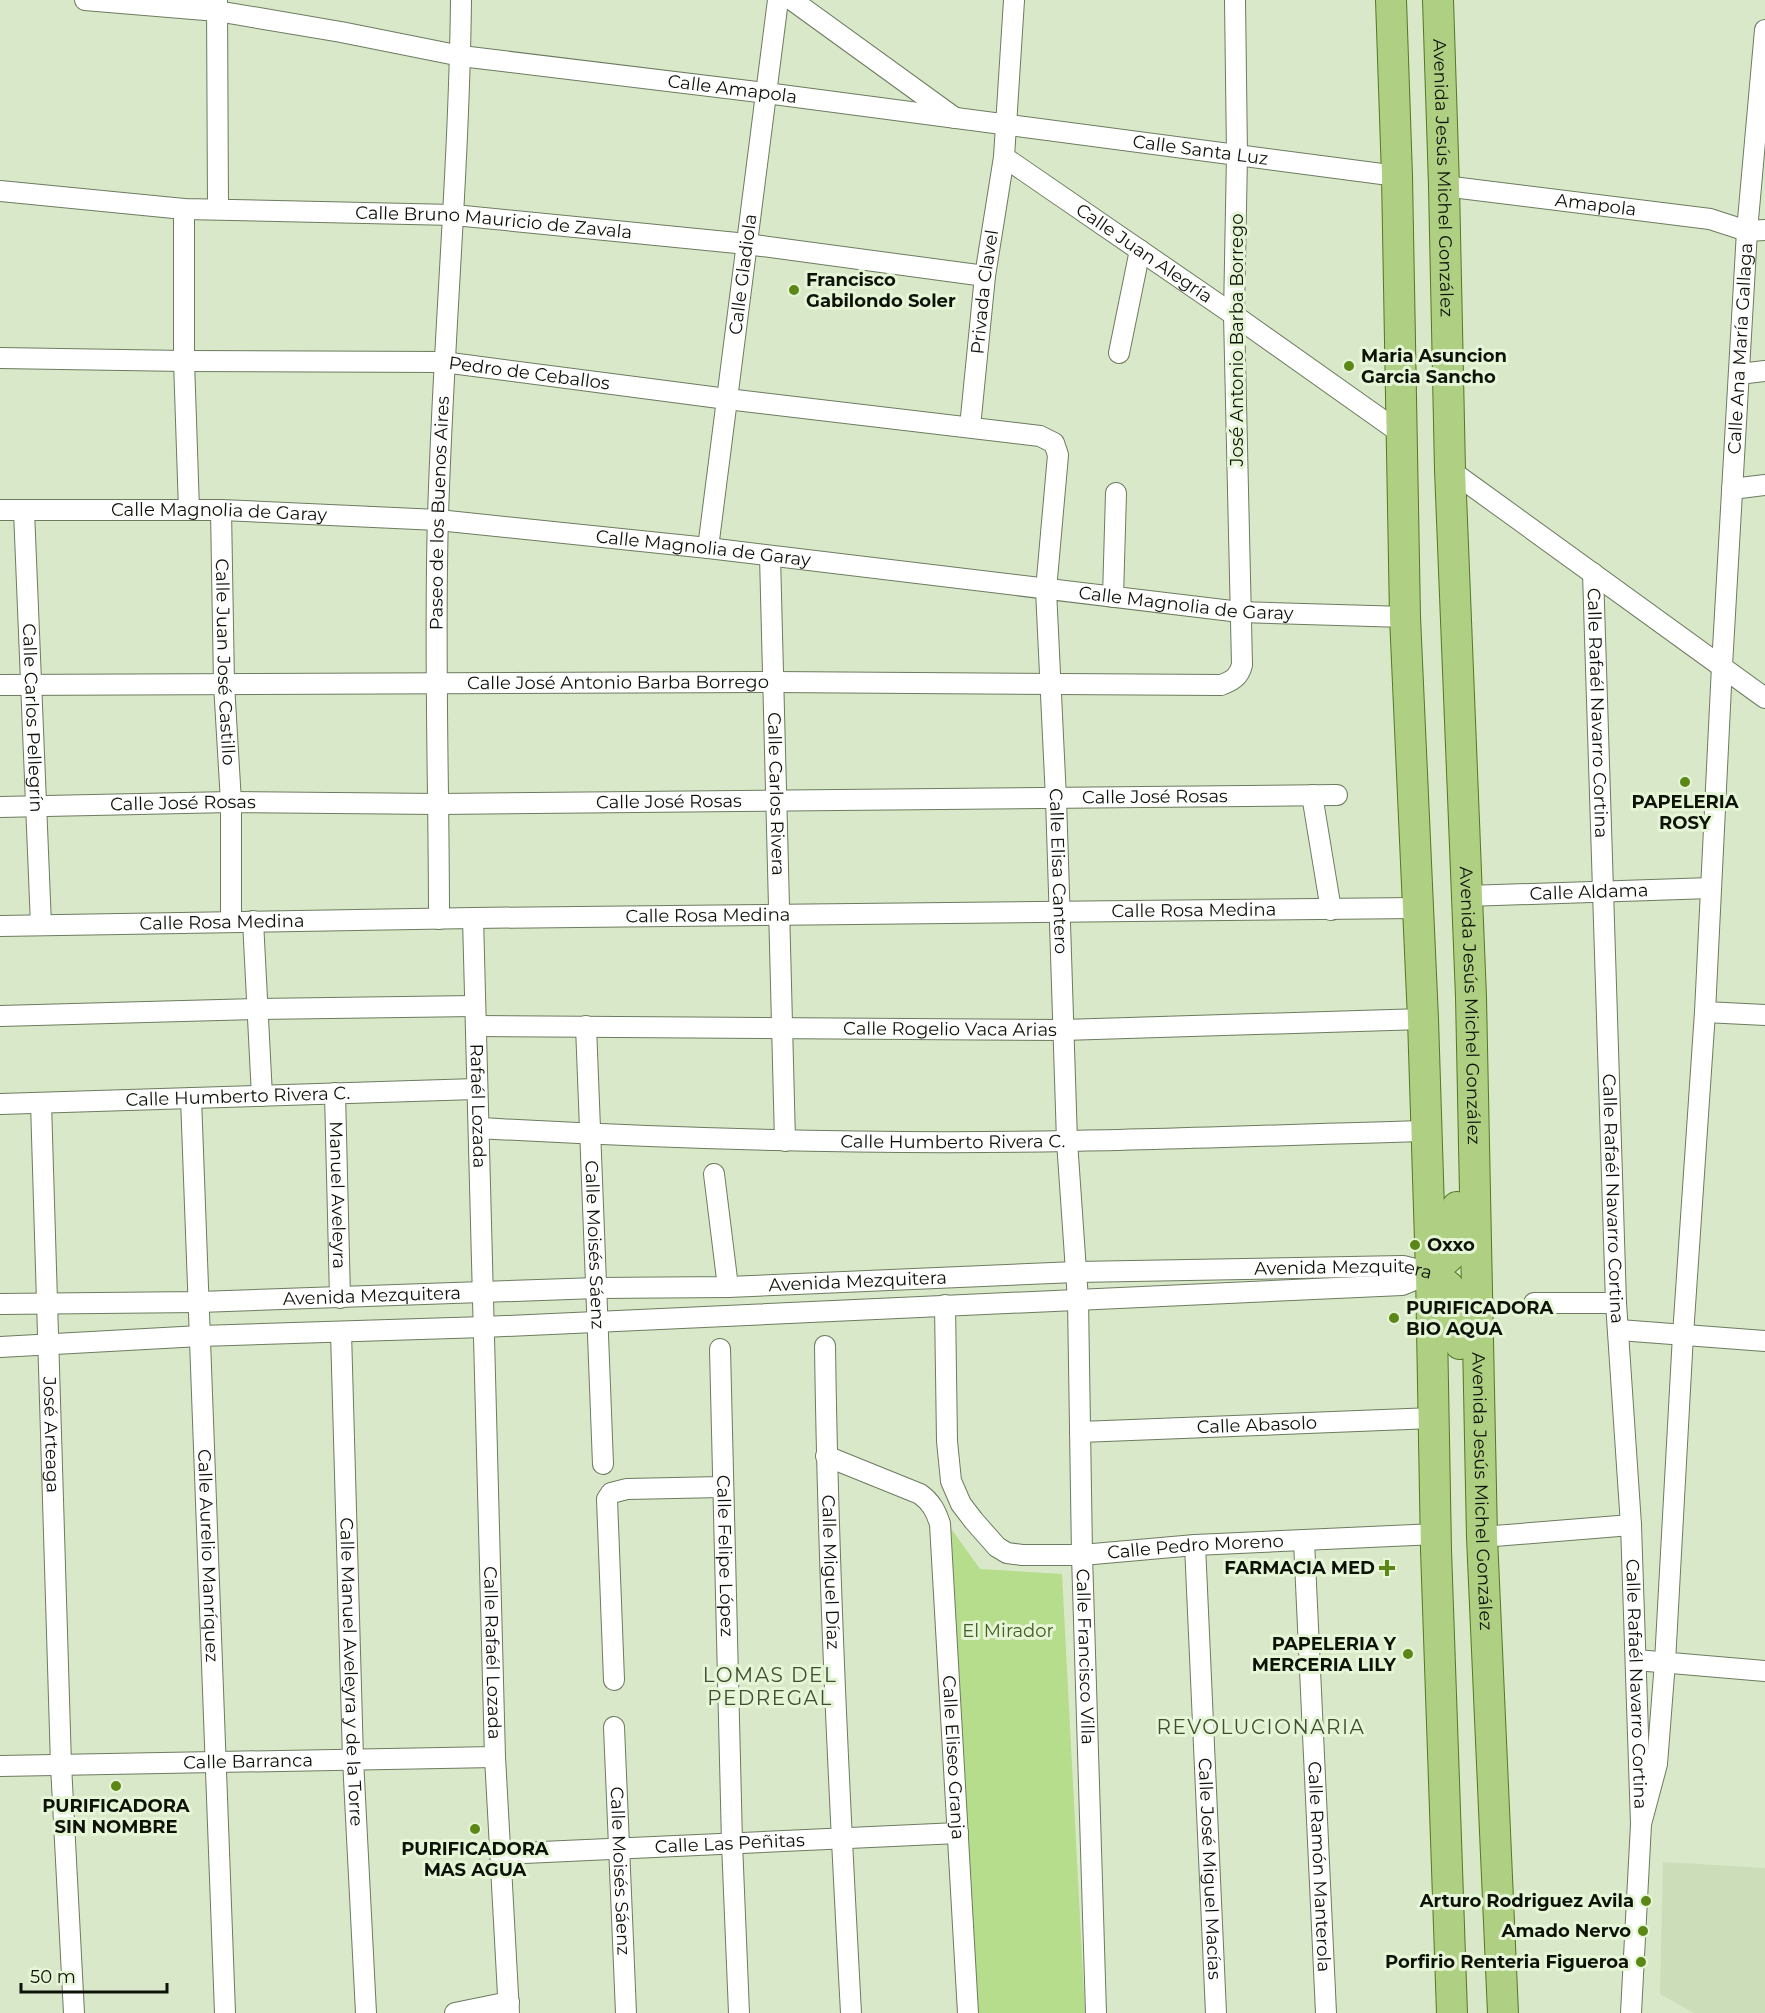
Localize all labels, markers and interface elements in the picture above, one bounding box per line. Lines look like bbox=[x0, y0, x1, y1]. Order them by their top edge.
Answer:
street label: Avenida Jesús Michel González bbox=[1428, 38, 1458, 317]
street label: Calle Amapola bbox=[666, 70, 798, 108]
street label: Calle Santa Luz bbox=[1131, 130, 1270, 170]
street label: Amapola bbox=[1554, 189, 1638, 221]
street label: Calle Juan Alegría bbox=[1072, 199, 1217, 308]
street label: Calle Bruno Mauricio de Zavala bbox=[355, 202, 633, 244]
street label: Calle Gladiola bbox=[724, 212, 762, 336]
street label: José Antonio Barba Borrego bbox=[1226, 213, 1248, 468]
street label: Privada Clavel bbox=[966, 228, 1003, 355]
street label: Calle Ana María Gallaga bbox=[1723, 242, 1757, 455]
place label: Francisco Gabilondo Soler bbox=[806, 269, 956, 312]
marker: Francisco Gabilondo Soler bbox=[787, 283, 801, 297]
place label: Maria Asuncion Garcia Sancho bbox=[1361, 345, 1507, 388]
street label: Pedro de Ceballos bbox=[447, 352, 611, 395]
marker: Maria Asuncion Garcia Sancho bbox=[1342, 359, 1356, 373]
street label: Paseo de los Buenos Aires bbox=[425, 395, 454, 630]
street label: Calle Magnolia de Garay bbox=[111, 499, 328, 526]
street label: Calle Magnolia de Garay bbox=[595, 525, 812, 571]
street label: Calle Juan José Castillo bbox=[211, 558, 240, 766]
street label: Calle Magnolia de Garay bbox=[1077, 582, 1294, 625]
street label: Calle Rafaél Navarro Cortina bbox=[1582, 587, 1612, 838]
street label: Calle Carlos Pellegrín bbox=[18, 623, 47, 813]
street label: Calle José Antonio Barba Borrego bbox=[467, 671, 769, 694]
street label: Calle Carlos Rivera bbox=[763, 712, 789, 876]
marker: PAPELERIA ROSY bbox=[1678, 775, 1692, 789]
street label: Calle José Rosas bbox=[1082, 785, 1228, 809]
street label: Calle Elisa Cantero bbox=[1045, 788, 1072, 955]
street label: Calle José Rosas bbox=[596, 790, 742, 813]
street label: Calle José Rosas bbox=[110, 791, 256, 816]
place label: PAPELERIA ROSY bbox=[1631, 791, 1739, 834]
street label: Avenida Jesús Michel González bbox=[1455, 866, 1485, 1145]
street label: Calle Aldama bbox=[1529, 879, 1649, 905]
street label: Calle Rosa Medina bbox=[1111, 898, 1276, 922]
street label: Calle Rosa Medina bbox=[625, 904, 790, 927]
street label: Calle Rosa Medina bbox=[139, 910, 305, 935]
street label: Calle Rogelio Vaca Arias bbox=[843, 1018, 1057, 1041]
street label: Rafaél Lozada bbox=[465, 1043, 491, 1169]
street label: Calle Rafaél Navarro Cortina bbox=[1598, 1073, 1628, 1325]
street label: Calle Humberto Rivera C. bbox=[125, 1082, 351, 1111]
street label: Manuel Aveleyra bbox=[325, 1121, 350, 1269]
street label: Calle Humberto Rivera C. bbox=[840, 1130, 1065, 1153]
street label: Calle Moisés Sáenz bbox=[580, 1160, 609, 1330]
place label: Oxxo bbox=[1427, 1234, 1475, 1256]
marker: Oxxo bbox=[1408, 1238, 1422, 1252]
street label: Avenida Mezquitera bbox=[1254, 1255, 1434, 1284]
street label: Avenida Mezquitera bbox=[768, 1267, 947, 1296]
street label: Avenida Mezquitera bbox=[282, 1282, 461, 1310]
place label: PURIFICADORA BIO AQUA bbox=[1406, 1297, 1554, 1340]
marker: PURIFICADORA BIO AQUA bbox=[1387, 1311, 1401, 1325]
street label: Avenida Jesús Michel González bbox=[1467, 1352, 1497, 1631]
street label: José Arteaga bbox=[38, 1375, 64, 1493]
street label: Calle Abasolo bbox=[1196, 1412, 1317, 1438]
street label: Calle Aurelio Manríquez bbox=[193, 1449, 223, 1663]
street label: Calle Felipe López bbox=[712, 1475, 738, 1637]
street label: Calle Miguel Díaz bbox=[817, 1494, 844, 1650]
street label: Calle Manuel Aveleyra y de la Torre bbox=[335, 1517, 367, 1827]
street label: Calle Pedro Moreno bbox=[1106, 1530, 1284, 1564]
place label: FARMACIA MED bbox=[1224, 1557, 1375, 1579]
street label: Calle Rafaél Navarro Cortina bbox=[1621, 1559, 1651, 1810]
marker: FARMACIA MED bbox=[1380, 1561, 1394, 1575]
street label: Calle Rafaél Lozada bbox=[479, 1566, 506, 1740]
street label: Calle Francisco Villa bbox=[1071, 1568, 1099, 1745]
park label: El Mirador bbox=[962, 1620, 1054, 1642]
place label: PAPELERIA Y MERCERIA LILY bbox=[1252, 1633, 1397, 1676]
marker: PAPELERIA Y MERCERIA LILY bbox=[1401, 1647, 1415, 1661]
district label: LOMAS DEL PEDREGAL bbox=[703, 1663, 837, 1710]
street label: Calle Eliseo Granja bbox=[938, 1675, 969, 1840]
district label: REVOLUCIONARIA bbox=[1157, 1715, 1365, 1739]
street label: Calle Barranca bbox=[183, 1749, 313, 1774]
street label: Calle José Miguel Macías bbox=[1194, 1757, 1226, 1980]
street label: Calle Ramón Manterola bbox=[1303, 1761, 1335, 1973]
marker: PURIFICADORA SIN NOMBRE bbox=[109, 1779, 123, 1793]
street label: Calle Moisés Sáenz bbox=[606, 1786, 635, 1956]
place label: PURIFICADORA SIN NOMBRE bbox=[42, 1795, 190, 1838]
marker: PURIFICADORA MAS AGUA bbox=[468, 1822, 482, 1836]
street label: Calle Las Peñitas bbox=[654, 1829, 805, 1858]
place label: PURIFICADORA MAS AGUA bbox=[401, 1838, 549, 1881]
place label: Arturo Rodriguez Avila bbox=[1419, 1890, 1634, 1912]
marker: Arturo Rodriguez Avila bbox=[1639, 1894, 1653, 1908]
place label: Amado Nervo bbox=[1501, 1920, 1631, 1942]
marker: Amado Nervo bbox=[1636, 1924, 1650, 1938]
place label: Porfirio Renteria Figueroa bbox=[1385, 1951, 1629, 1973]
marker: Porfirio Renteria Figueroa bbox=[1634, 1955, 1648, 1969]
scale bar bbox=[21, 1956, 166, 1994]
text: 50 m bbox=[30, 1966, 76, 1988]

